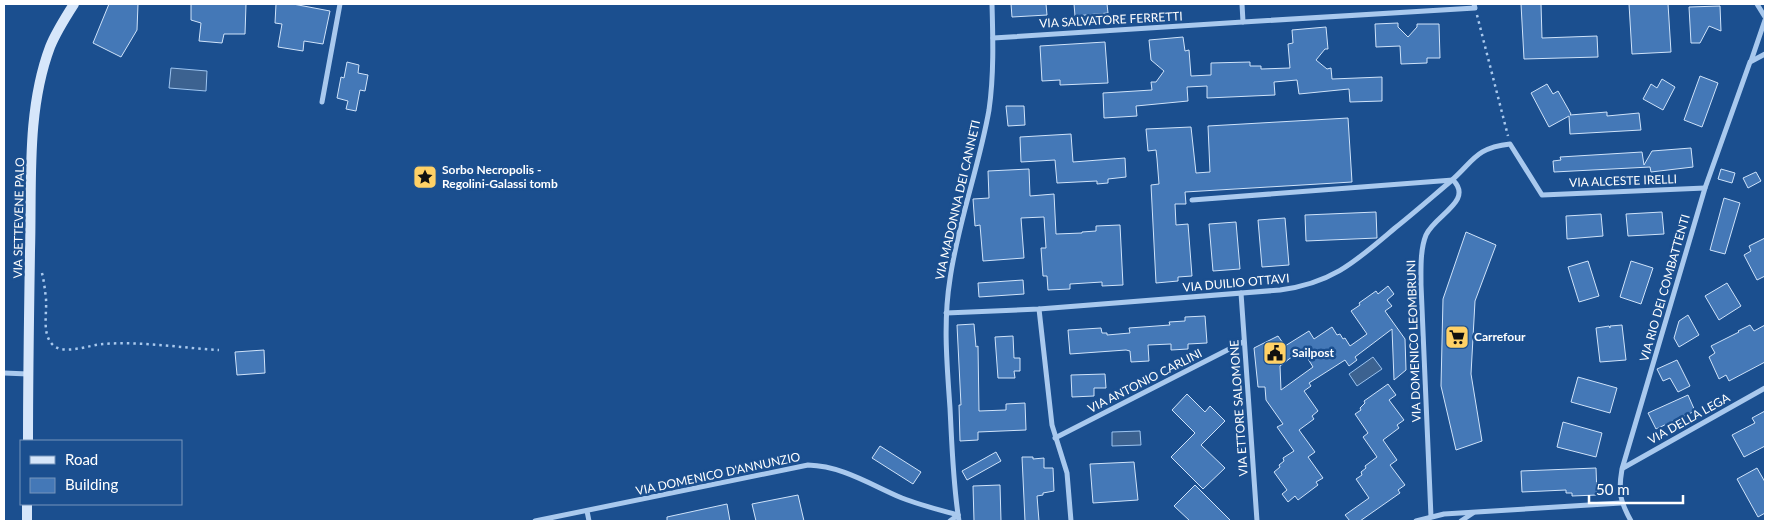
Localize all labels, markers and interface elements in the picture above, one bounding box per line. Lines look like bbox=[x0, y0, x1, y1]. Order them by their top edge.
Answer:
street label: VIA SALVATORE FERRETTI bbox=[1039, 8, 1183, 31]
street label: VIA MADONNA DEI CANNETI bbox=[932, 118, 983, 281]
street label: VIA SETTEVENE PALO bbox=[10, 157, 27, 279]
place label: Sorbo Necropolis - Regolini-Galassi tomb bbox=[442, 162, 558, 191]
place icon: Sorbo Necropolis - Regolini-Galassi tomb bbox=[412, 164, 438, 190]
street label: VIA ALCESTE IRELLI bbox=[1569, 171, 1677, 190]
street label: VIA RIO DEI COMBATTENTI bbox=[1636, 212, 1693, 363]
street label: VIA DOMENICO LEOMBRUNI bbox=[1403, 260, 1424, 422]
street label: VIA DUILIO OTTAVI bbox=[1182, 270, 1290, 295]
supermarket icon: Carrefour bbox=[1444, 324, 1470, 350]
place label: Carrefour bbox=[1474, 329, 1526, 344]
street label: VIA ETTORE SALOMONE bbox=[1226, 339, 1251, 477]
public building icon: Sailpost bbox=[1262, 340, 1288, 366]
street label: VIA ANTONIO CARLINI bbox=[1085, 345, 1204, 416]
place label: Sailpost bbox=[1292, 345, 1335, 360]
street label: VIA DELLA LEGA bbox=[1645, 389, 1733, 447]
legend bbox=[20, 440, 182, 505]
street label: VIA DOMENICO D'ANNUNZIO bbox=[634, 449, 802, 498]
text: Road bbox=[65, 450, 98, 468]
scale bar bbox=[1589, 472, 1683, 504]
text: Building bbox=[65, 475, 118, 493]
text: 50 m bbox=[1596, 480, 1630, 498]

